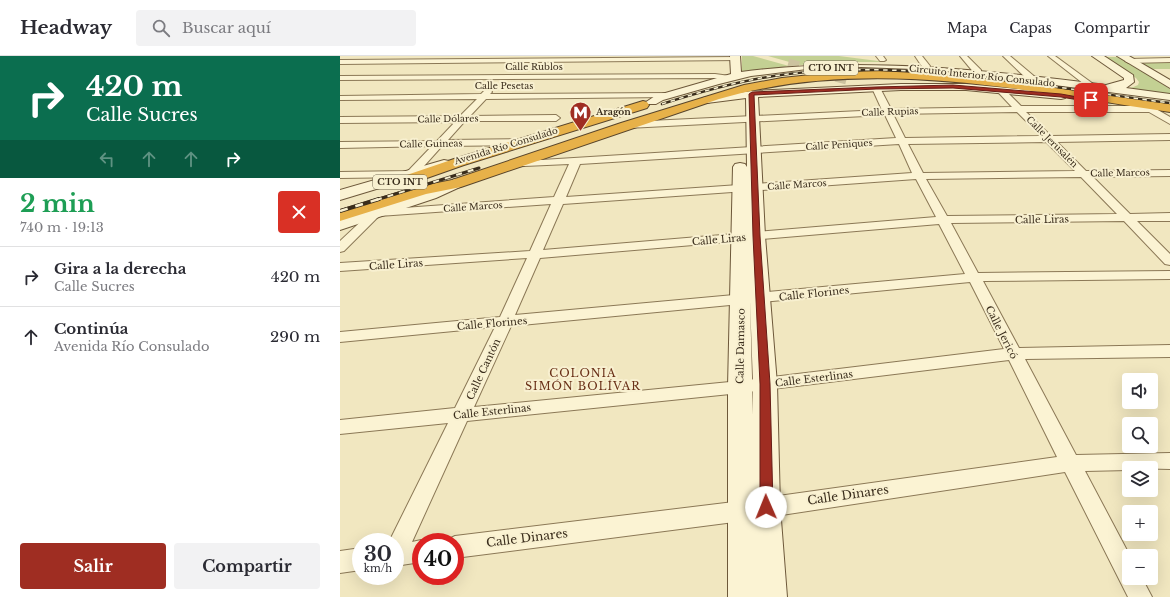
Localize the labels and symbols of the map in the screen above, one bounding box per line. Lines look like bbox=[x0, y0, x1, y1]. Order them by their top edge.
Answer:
street label: Calle Rublos bbox=[505, 61, 563, 72]
road number: CTO INT bbox=[804, 61, 858, 75]
street label: Circuito Interior Río Consulado bbox=[909, 62, 1056, 89]
street label: Calle Pesetas bbox=[475, 80, 533, 91]
pin bbox=[1074, 83, 1108, 117]
metro station icon: Aragón bbox=[567, 99, 593, 132]
street label: Calle Rupias bbox=[861, 105, 919, 118]
place label: Aragón bbox=[595, 106, 631, 117]
street label: Calle Dólares bbox=[417, 112, 479, 125]
street label: Calle Jerusalén bbox=[1024, 114, 1080, 170]
street label: Avenida Río Consulado bbox=[452, 124, 559, 167]
street label: Calle Guineas bbox=[399, 137, 463, 150]
street label: Calle Peniques bbox=[805, 137, 873, 152]
street label: Calle Marcos bbox=[1090, 166, 1150, 179]
road number: CTO INT bbox=[373, 175, 427, 189]
street label: Calle Marcos bbox=[767, 177, 827, 192]
street label: Calle Marcos bbox=[443, 199, 503, 214]
street label: Calle Liras bbox=[1015, 213, 1070, 226]
street label: Calle Liras bbox=[691, 231, 747, 248]
street label: Calle Liras bbox=[369, 256, 424, 273]
street label: Calle Florines bbox=[778, 283, 850, 304]
street label: Calle Jericó bbox=[983, 303, 1021, 361]
street label: Calle Damasco bbox=[733, 308, 748, 384]
street label: Calle Florines bbox=[456, 314, 528, 333]
street label: Calle Cantón bbox=[464, 336, 503, 402]
district label: COLONIA SIMÓN BOLÍVAR bbox=[525, 366, 641, 393]
street label: Calle Esterlinas bbox=[774, 367, 854, 390]
street label: Calle Esterlinas bbox=[452, 401, 532, 422]
street label: Calle Dinares bbox=[806, 481, 890, 508]
position arrow bbox=[745, 486, 787, 528]
street label: Calle Dinares bbox=[485, 525, 569, 550]
speed limit sign: 40 bbox=[412, 533, 464, 585]

